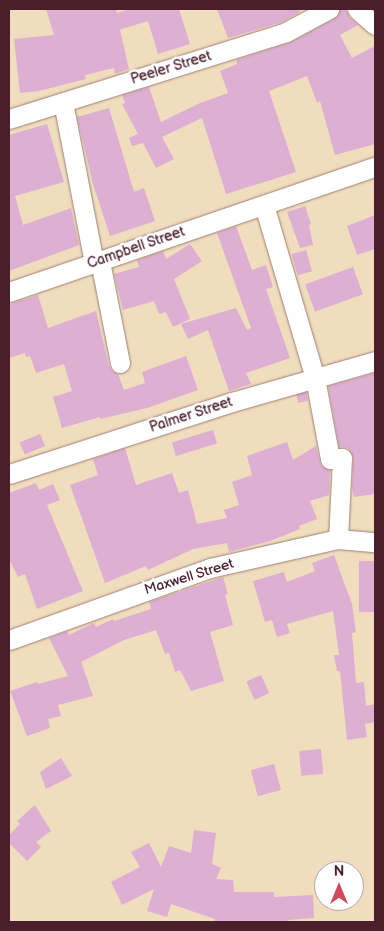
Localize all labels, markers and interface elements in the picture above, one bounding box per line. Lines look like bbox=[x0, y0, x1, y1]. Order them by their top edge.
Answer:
street label: Peeler Street bbox=[129, 48, 213, 88]
street label: Campbell Street bbox=[85, 223, 187, 273]
street label: Palmer Street bbox=[147, 394, 235, 436]
street label: Maxwell Street bbox=[142, 555, 236, 599]
north arrow bbox=[314, 861, 364, 911]
text: N bbox=[334, 863, 344, 880]

